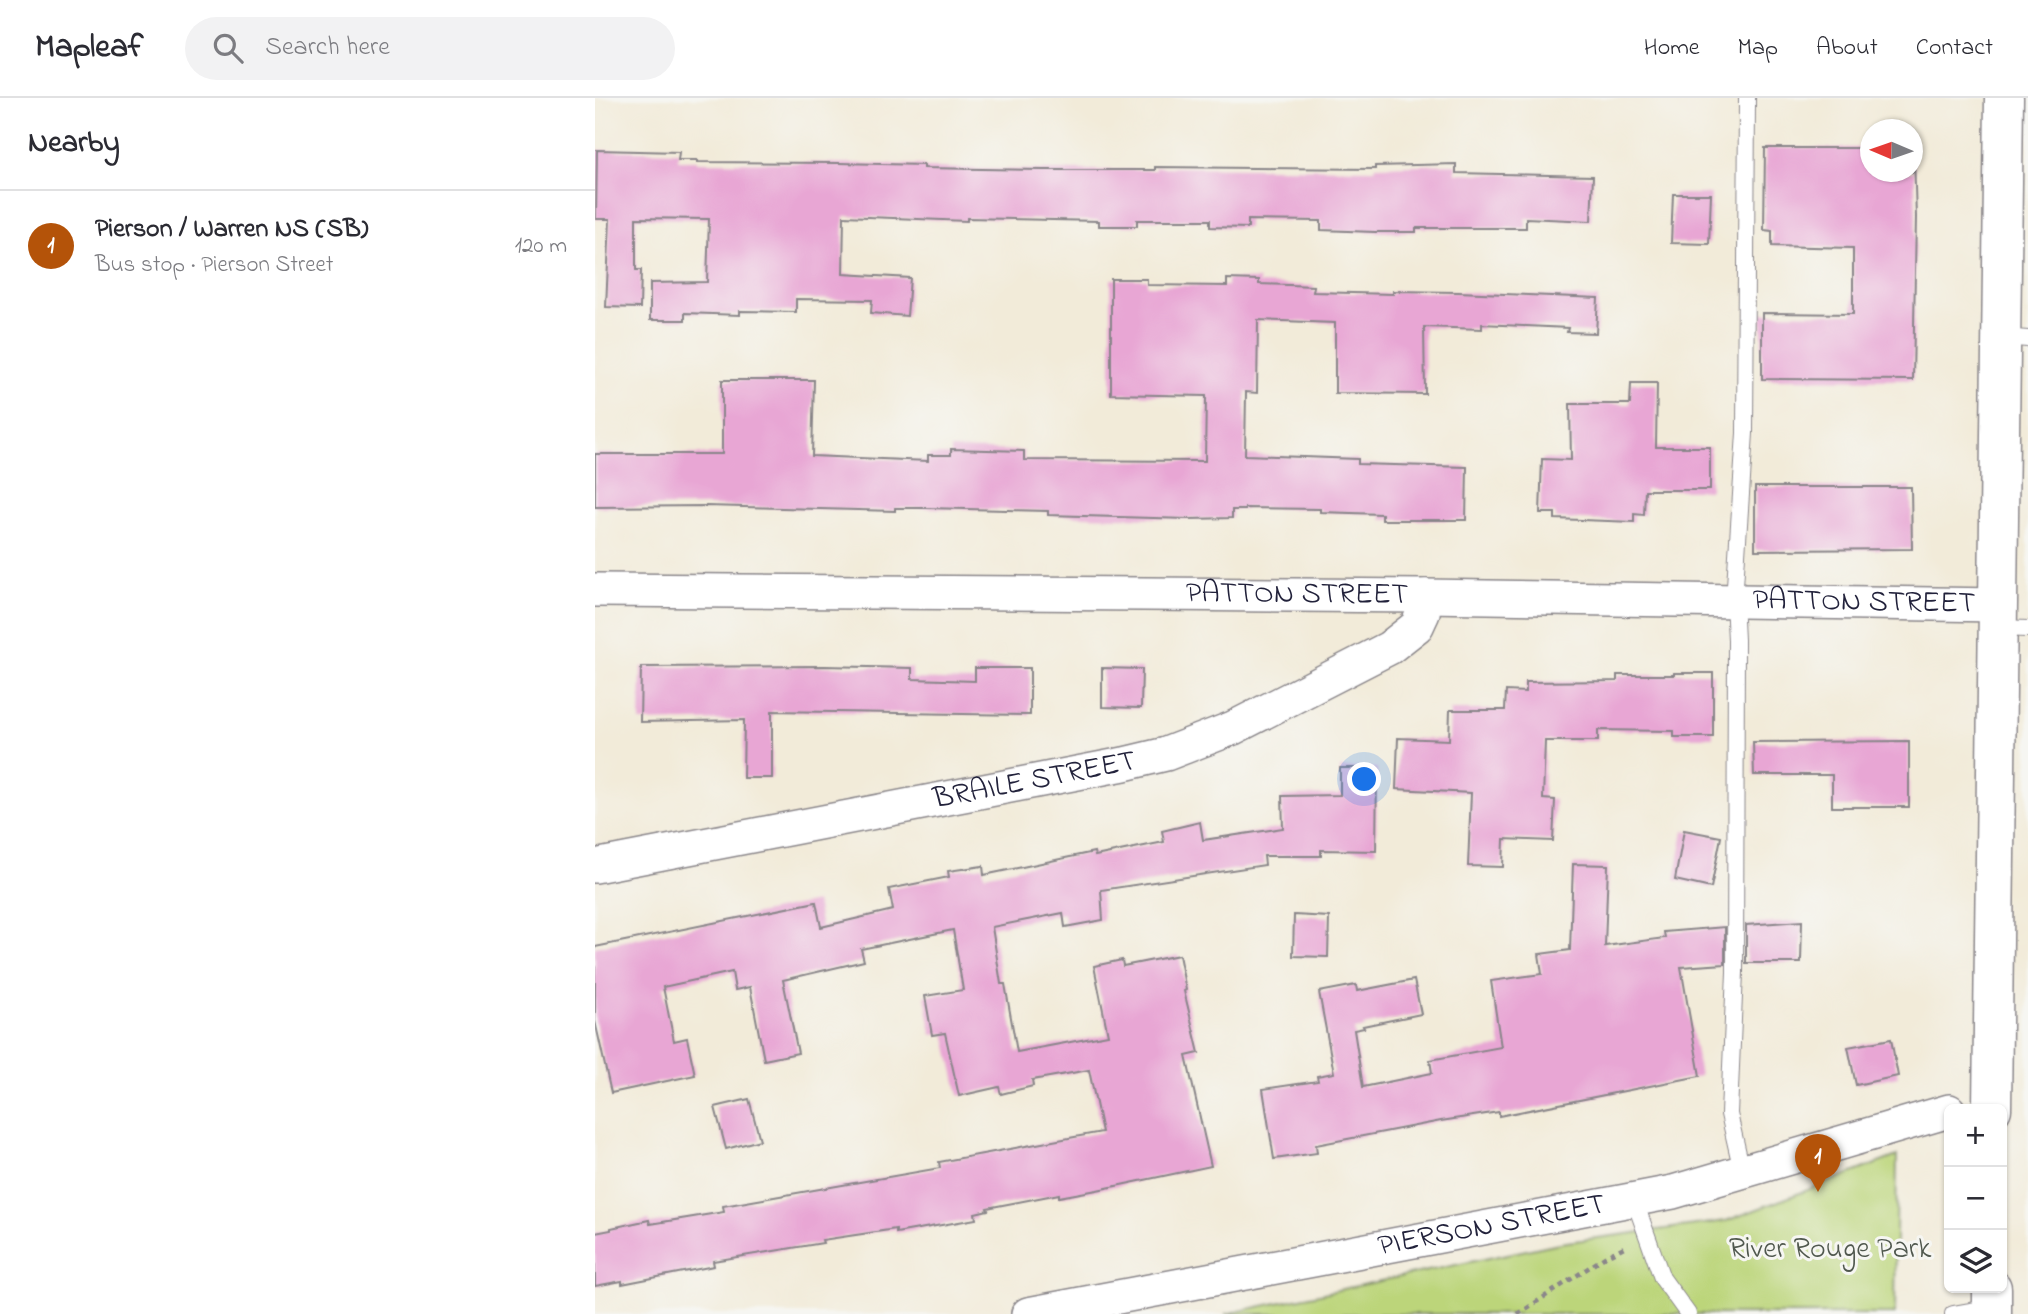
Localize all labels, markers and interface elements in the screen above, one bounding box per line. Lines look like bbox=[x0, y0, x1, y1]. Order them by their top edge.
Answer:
search box bbox=[185, 17, 675, 80]
text: Mapleaf bbox=[35, 24, 143, 72]
icon: search bbox=[209, 29, 247, 67]
text: Search here bbox=[265, 29, 390, 67]
text: Home bbox=[1644, 31, 1700, 66]
text: Map bbox=[1738, 31, 1778, 66]
text: About bbox=[1816, 31, 1878, 66]
text: Contact bbox=[1916, 31, 1993, 66]
north arrow bbox=[1860, 119, 1923, 182]
text: Nearby bbox=[28, 122, 120, 166]
text: Pierson / Warren NS (SB) bbox=[95, 211, 368, 249]
text: 1 bbox=[47, 230, 55, 263]
text: 120 m bbox=[515, 230, 567, 263]
text: Bus stop · Pierson Street bbox=[95, 249, 334, 282]
street label: PATTON STREET bbox=[1186, 572, 1408, 618]
street label: PATTON STREET bbox=[1752, 579, 1976, 627]
street label: BRAILE STREET bbox=[929, 740, 1141, 822]
your location bbox=[1347, 762, 1381, 796]
map controls bbox=[1944, 1104, 2007, 1293]
button: + bbox=[1944, 1104, 2007, 1167]
pin: 1 bbox=[1795, 1134, 1841, 1192]
button: − bbox=[1944, 1167, 2007, 1230]
street label: PIERSON STREET bbox=[1374, 1183, 1609, 1269]
park label: River Rouge Park bbox=[1729, 1228, 1932, 1272]
button: layers bbox=[1944, 1230, 2007, 1293]

